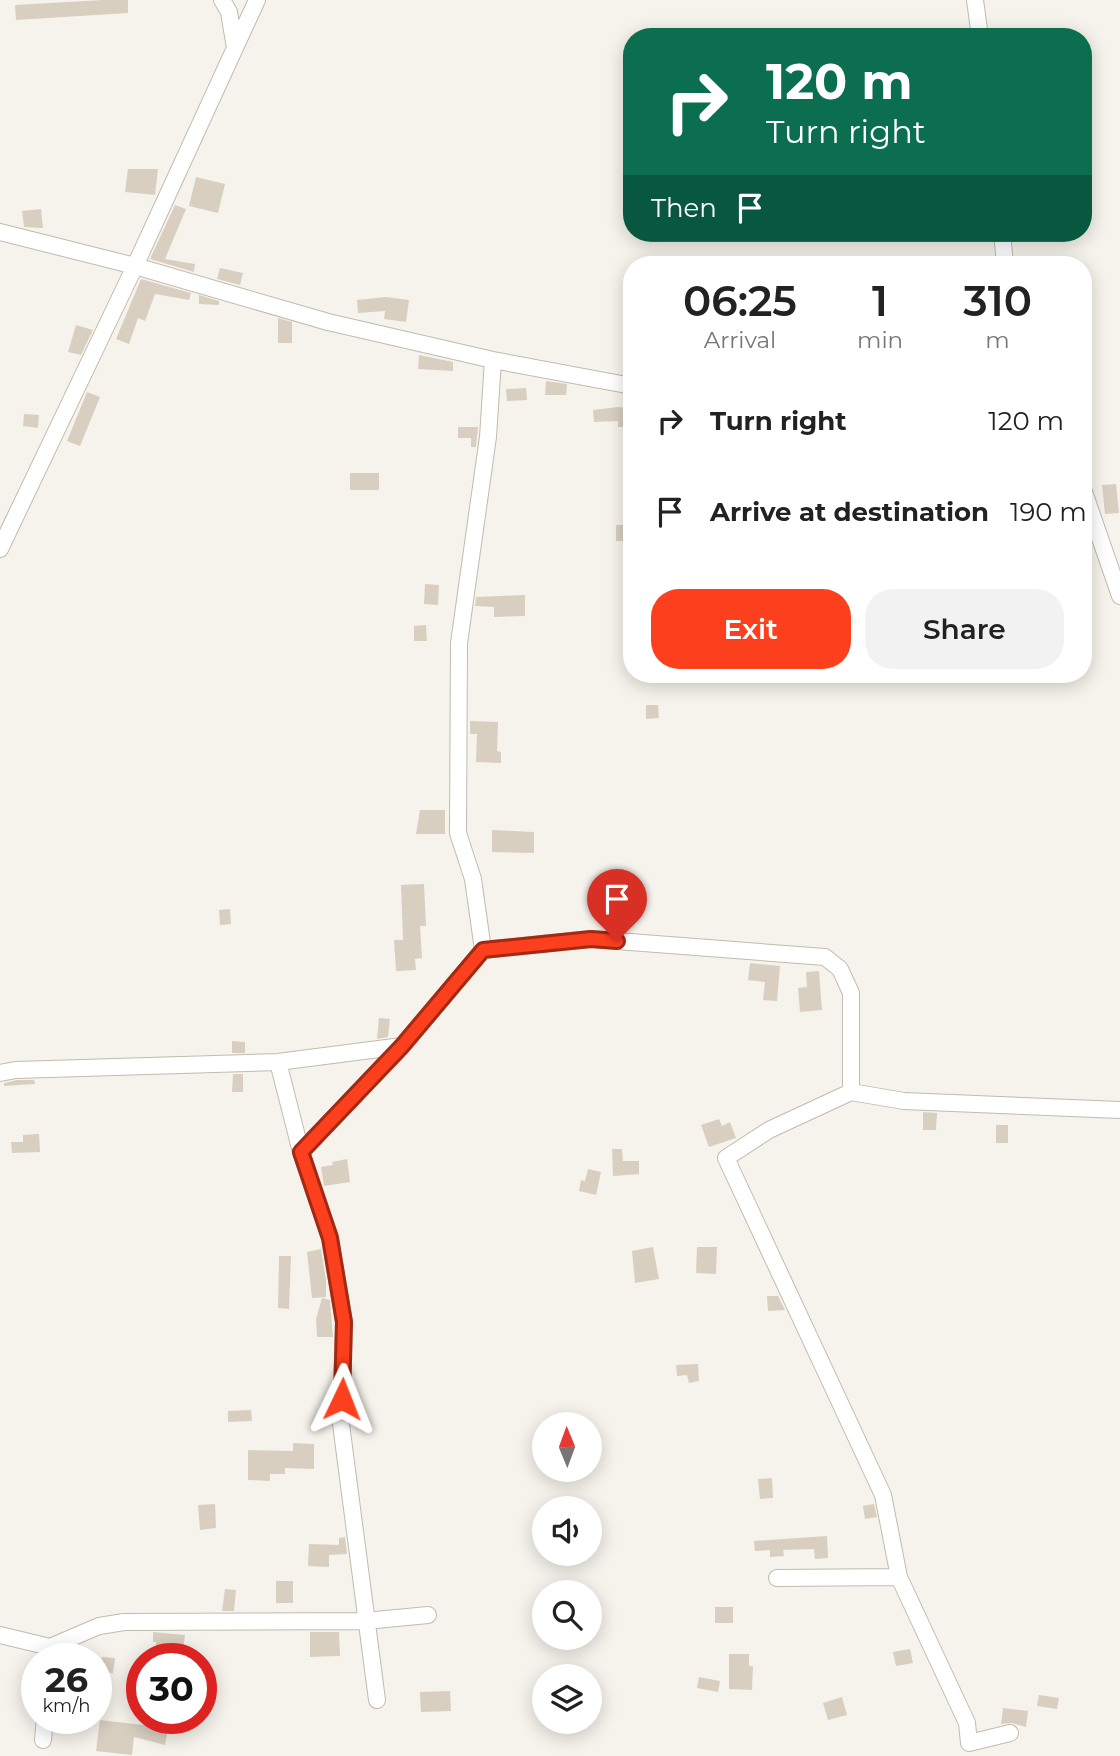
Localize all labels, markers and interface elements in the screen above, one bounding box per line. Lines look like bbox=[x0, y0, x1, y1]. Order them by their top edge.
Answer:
text: 120 m bbox=[766, 52, 913, 111]
icon: right bbox=[651, 56, 742, 147]
text: Turn right bbox=[766, 112, 926, 151]
icon: arrive bbox=[731, 189, 769, 227]
text: Then bbox=[651, 192, 717, 224]
text: 06:25 bbox=[683, 275, 797, 327]
text: 1 bbox=[872, 275, 888, 327]
text: 310 bbox=[963, 275, 1032, 327]
text: Arrival bbox=[704, 326, 776, 354]
text: min bbox=[857, 326, 903, 354]
text: m bbox=[985, 326, 1010, 354]
icon: right bbox=[651, 402, 689, 440]
text: Turn right bbox=[710, 405, 846, 437]
text: 120 m bbox=[988, 405, 1064, 437]
icon: arrive bbox=[651, 493, 689, 531]
text: Arrive at destination bbox=[710, 496, 989, 528]
text: 190 m bbox=[1010, 496, 1087, 528]
button: Exit bbox=[651, 589, 851, 669]
button: Share bbox=[865, 589, 1064, 669]
pin bbox=[587, 869, 647, 941]
icon: arrive bbox=[598, 880, 636, 918]
position arrow bbox=[305, 1362, 379, 1436]
north arrow bbox=[532, 1412, 602, 1482]
map controls bbox=[532, 1412, 602, 1734]
button: sound bbox=[532, 1496, 602, 1566]
button: search bbox=[532, 1580, 602, 1650]
speed limit sign: 30 bbox=[126, 1643, 217, 1734]
text: 26 bbox=[45, 1658, 88, 1701]
button: layers bbox=[532, 1664, 602, 1734]
text: km/h bbox=[42, 1695, 91, 1717]

